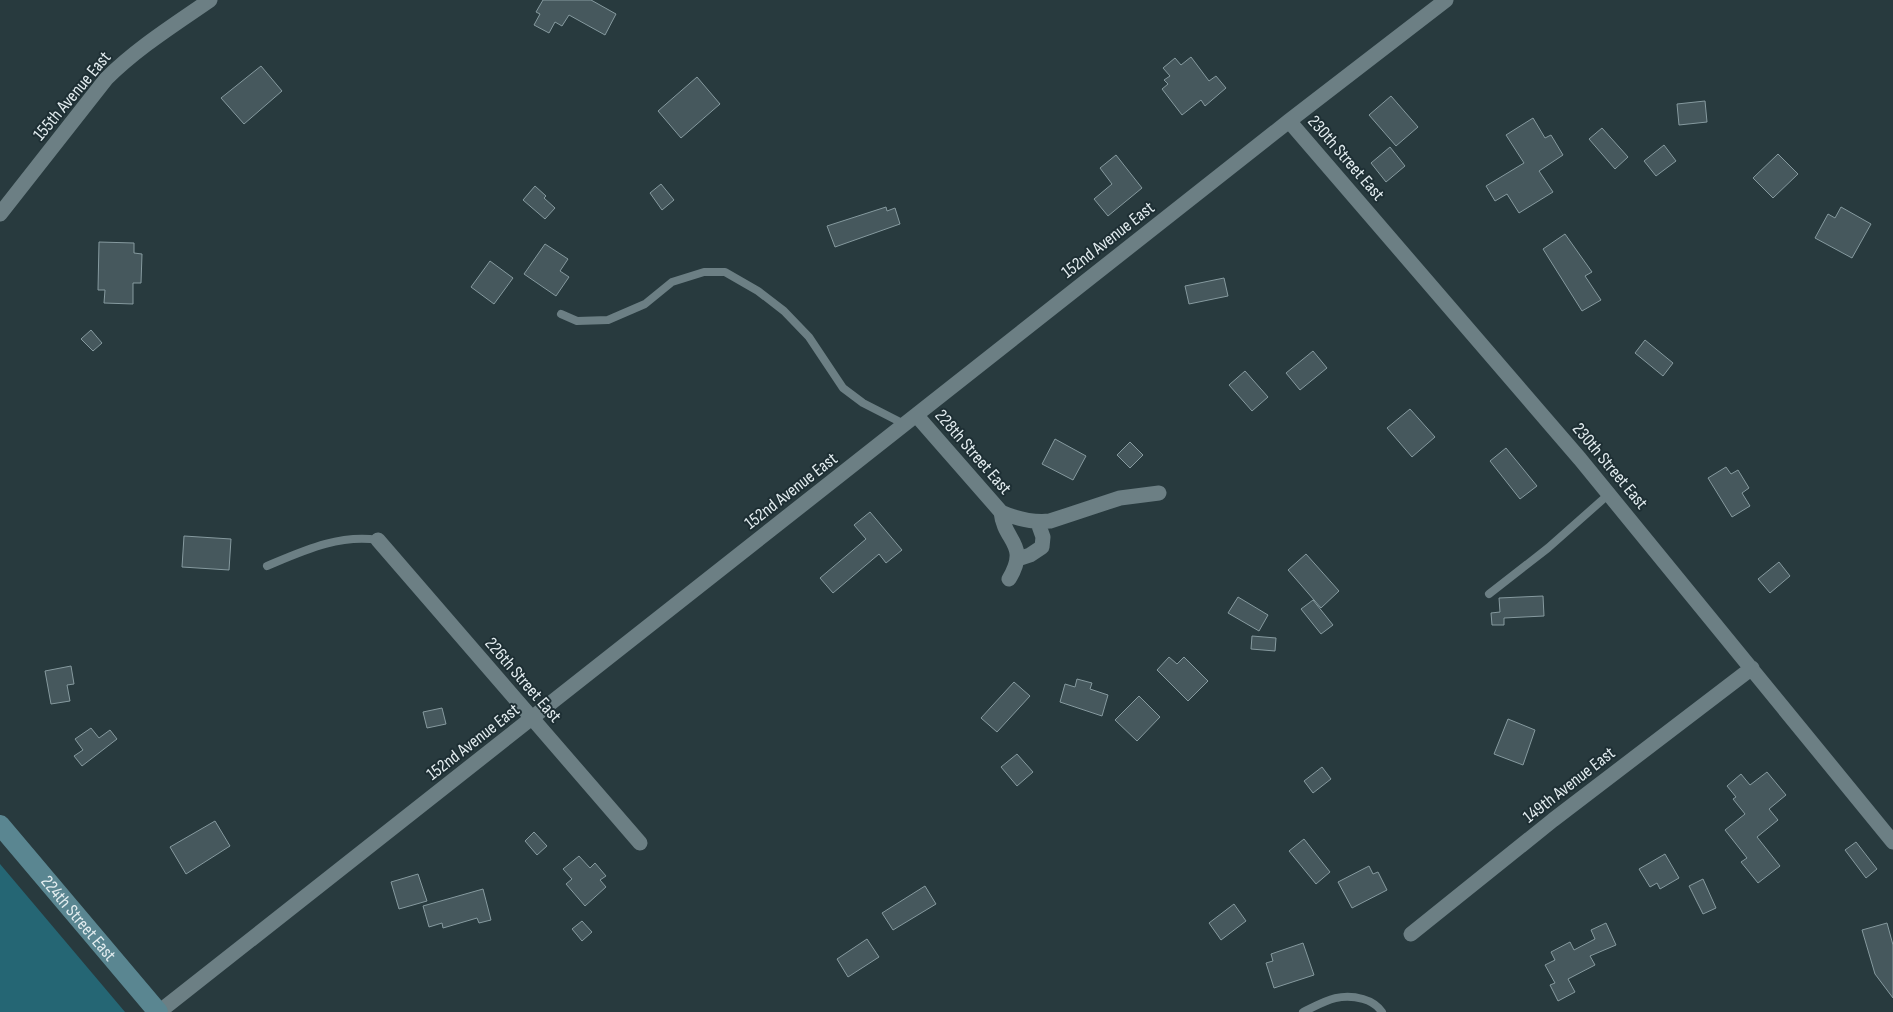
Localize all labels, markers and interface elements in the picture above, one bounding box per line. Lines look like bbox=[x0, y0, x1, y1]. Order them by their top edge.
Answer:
street label: 155th Avenue East bbox=[29, 47, 116, 145]
street label: 230th Street East bbox=[1303, 111, 1389, 205]
street label: 152nd Avenue East bbox=[1057, 197, 1159, 283]
street label: 228th Street East bbox=[930, 405, 1016, 499]
street label: 230th Street East bbox=[1568, 419, 1652, 514]
street label: 152nd Avenue East bbox=[740, 448, 842, 534]
street label: 226th Street East bbox=[480, 633, 566, 727]
street label: 152nd Avenue East bbox=[422, 699, 524, 785]
street label: 149th Avenue East bbox=[1519, 742, 1620, 827]
street label: 224th Street East bbox=[37, 871, 121, 966]

